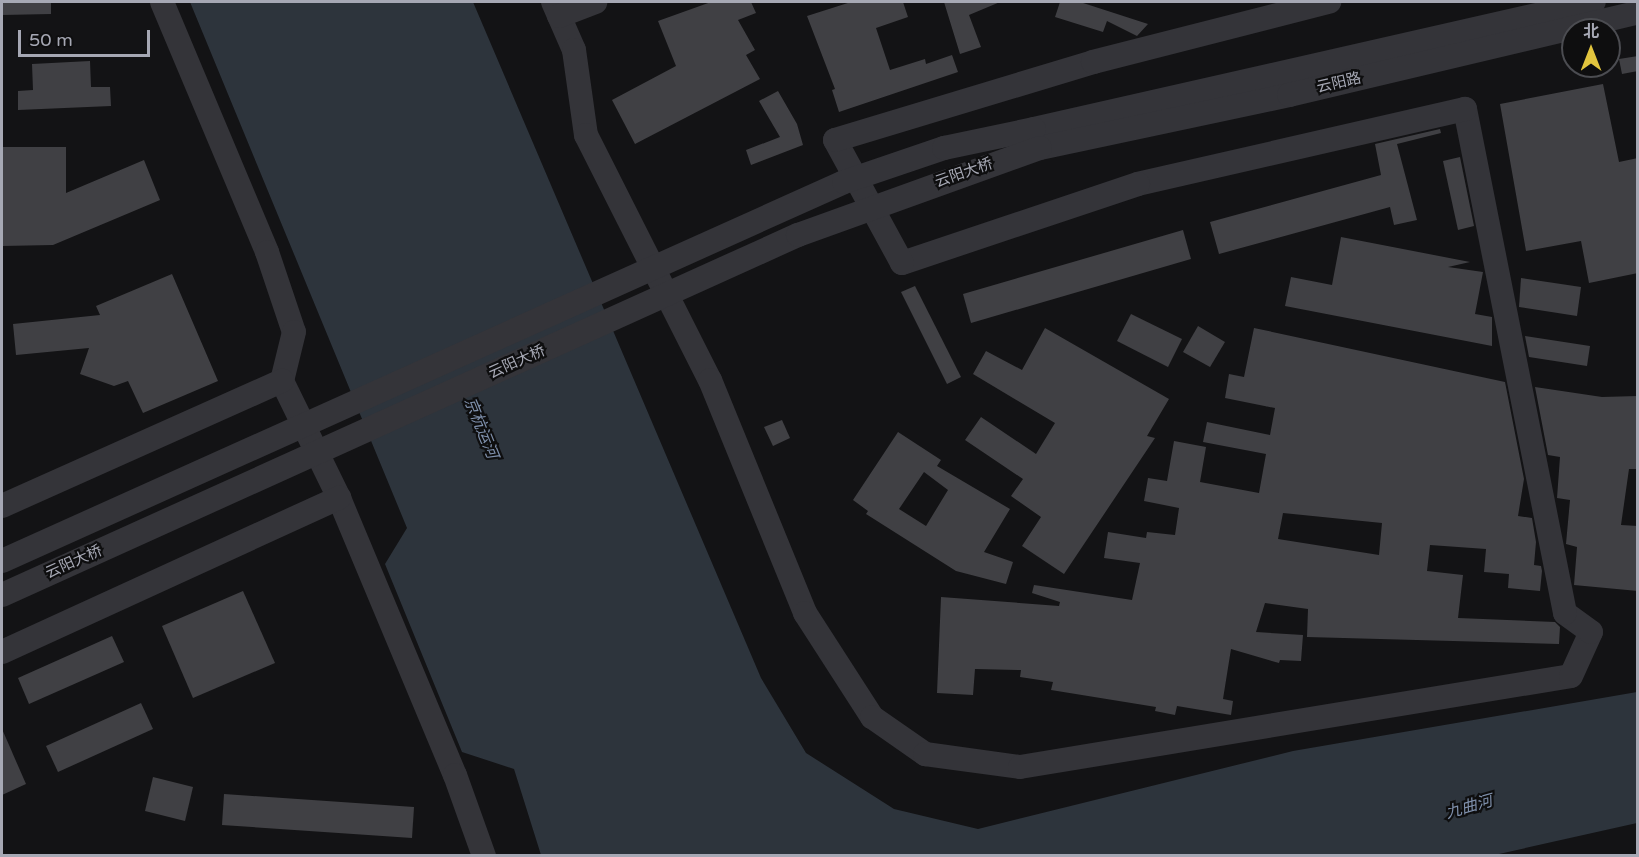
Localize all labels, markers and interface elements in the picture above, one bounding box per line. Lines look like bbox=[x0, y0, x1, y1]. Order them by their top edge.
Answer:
scale bar bbox=[21, 18, 153, 56]
north arrow bbox=[1561, 18, 1621, 78]
text: 北 bbox=[1583, 22, 1599, 42]
text: 50 m bbox=[29, 29, 73, 51]
street label: 云阳路 bbox=[1315, 69, 1363, 97]
street label: 云阳大桥 bbox=[933, 155, 995, 191]
street label: 云阳大桥 bbox=[486, 342, 548, 382]
water label: 京杭运河 bbox=[460, 395, 502, 461]
street label: 云阳大桥 bbox=[43, 542, 105, 582]
water label: 九曲河 bbox=[1443, 791, 1495, 823]

